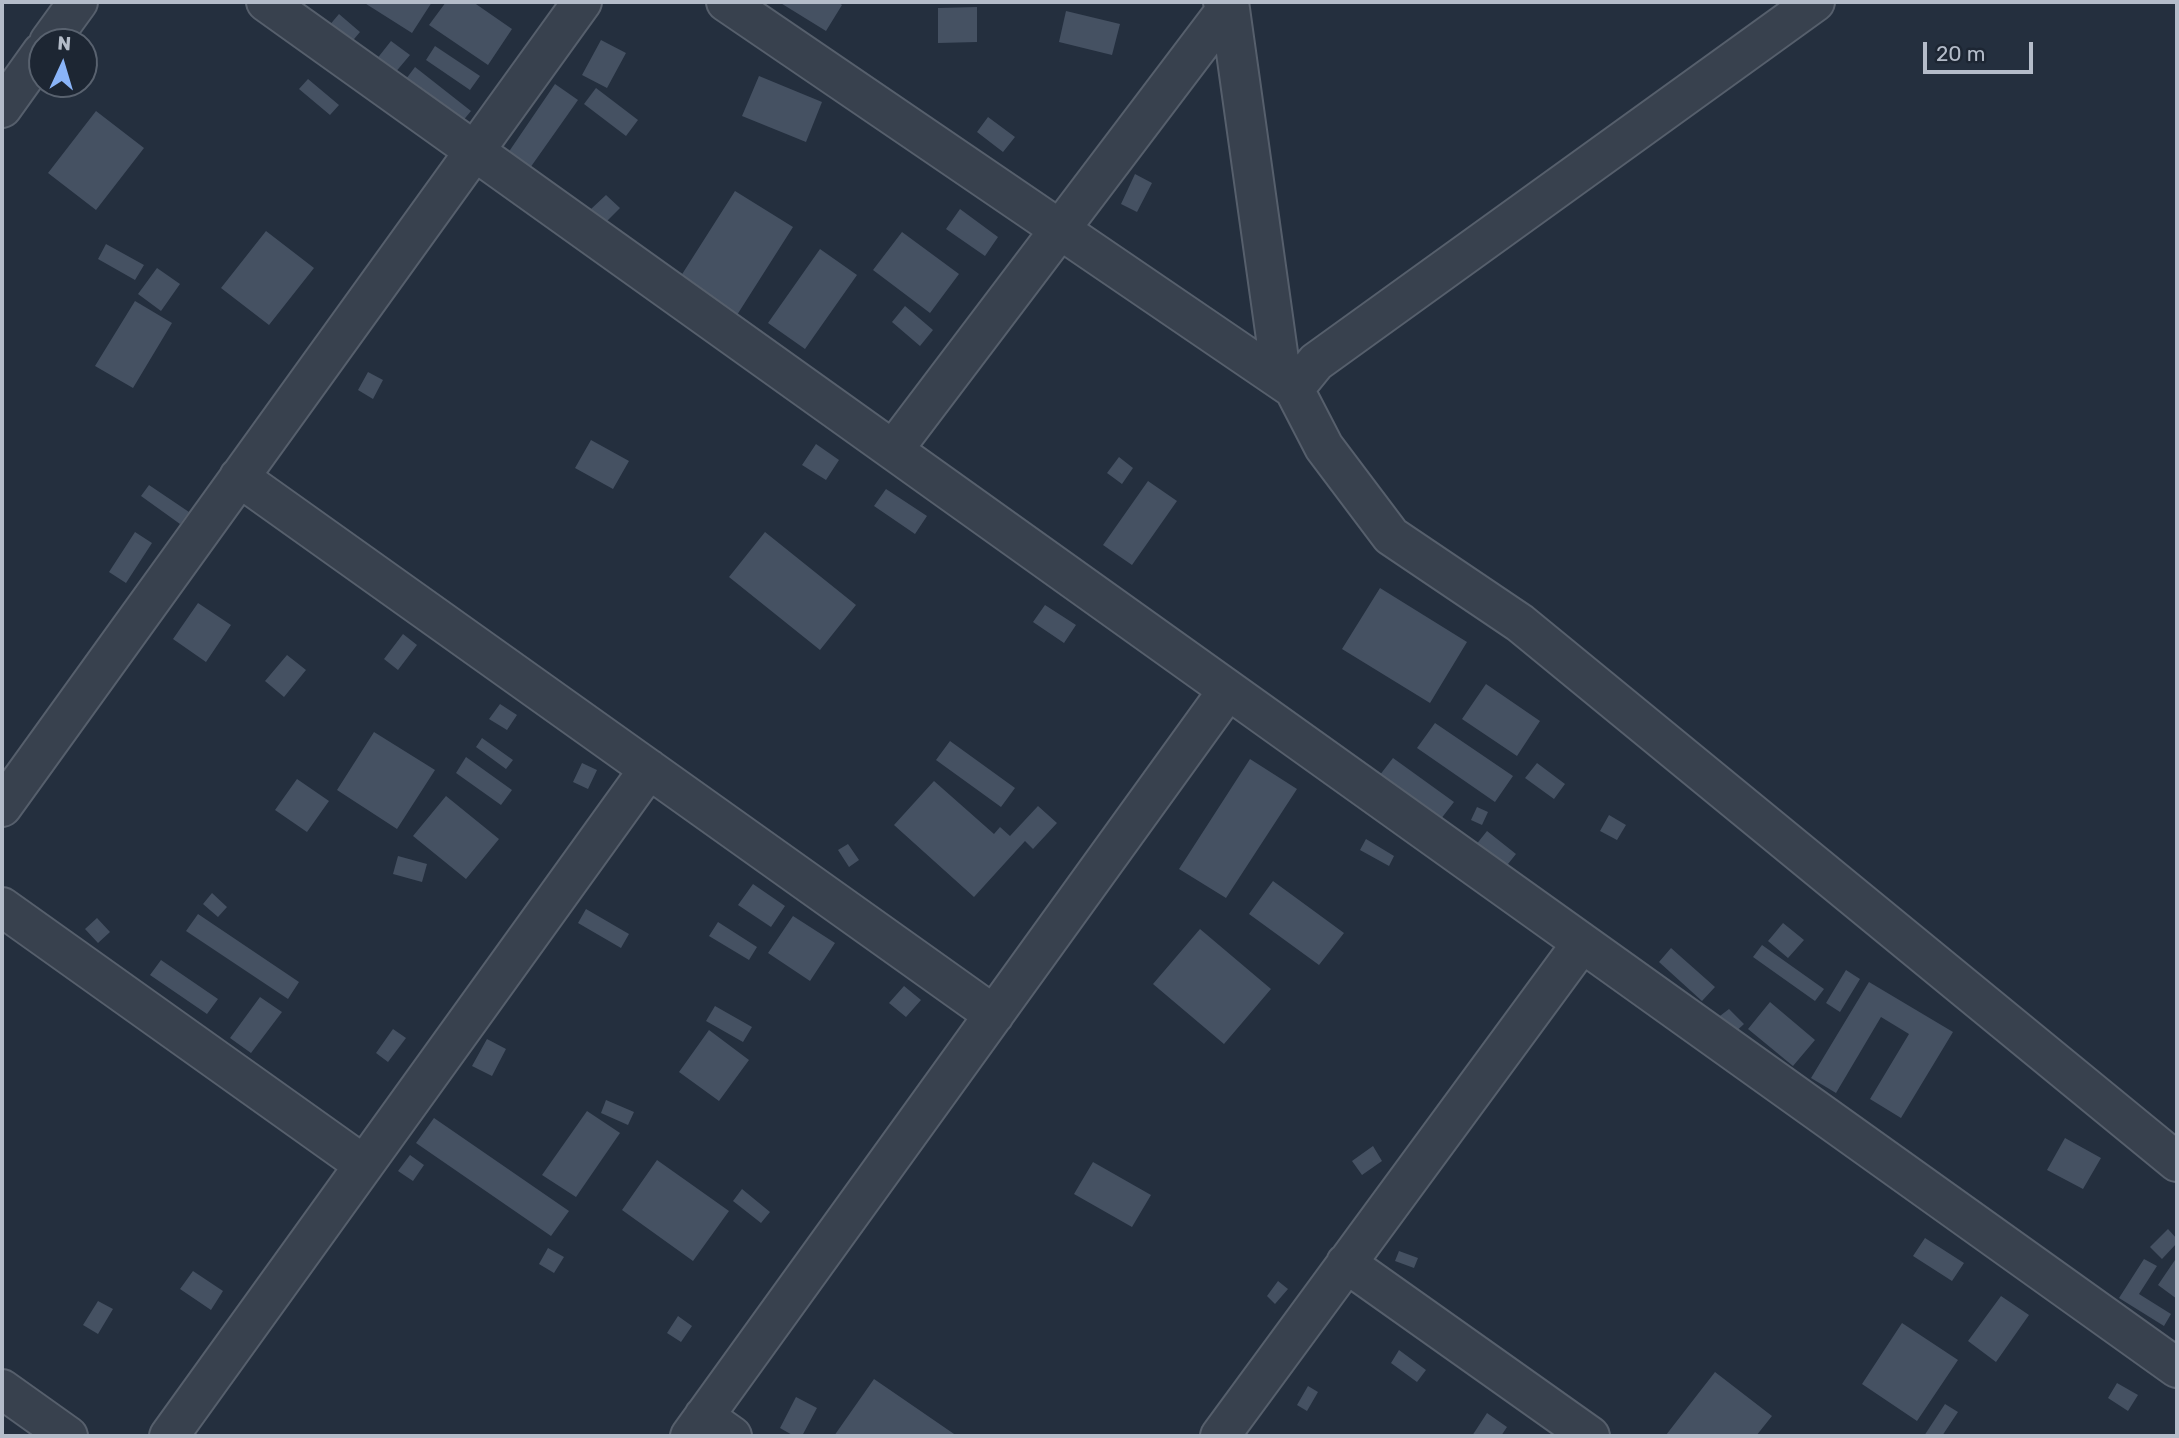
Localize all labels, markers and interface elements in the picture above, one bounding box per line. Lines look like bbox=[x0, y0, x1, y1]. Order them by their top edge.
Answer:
north arrow bbox=[28, 28, 98, 98]
scale bar bbox=[1927, 28, 2037, 72]
text: N bbox=[57, 32, 72, 55]
text: 20 m bbox=[1936, 41, 1985, 66]

